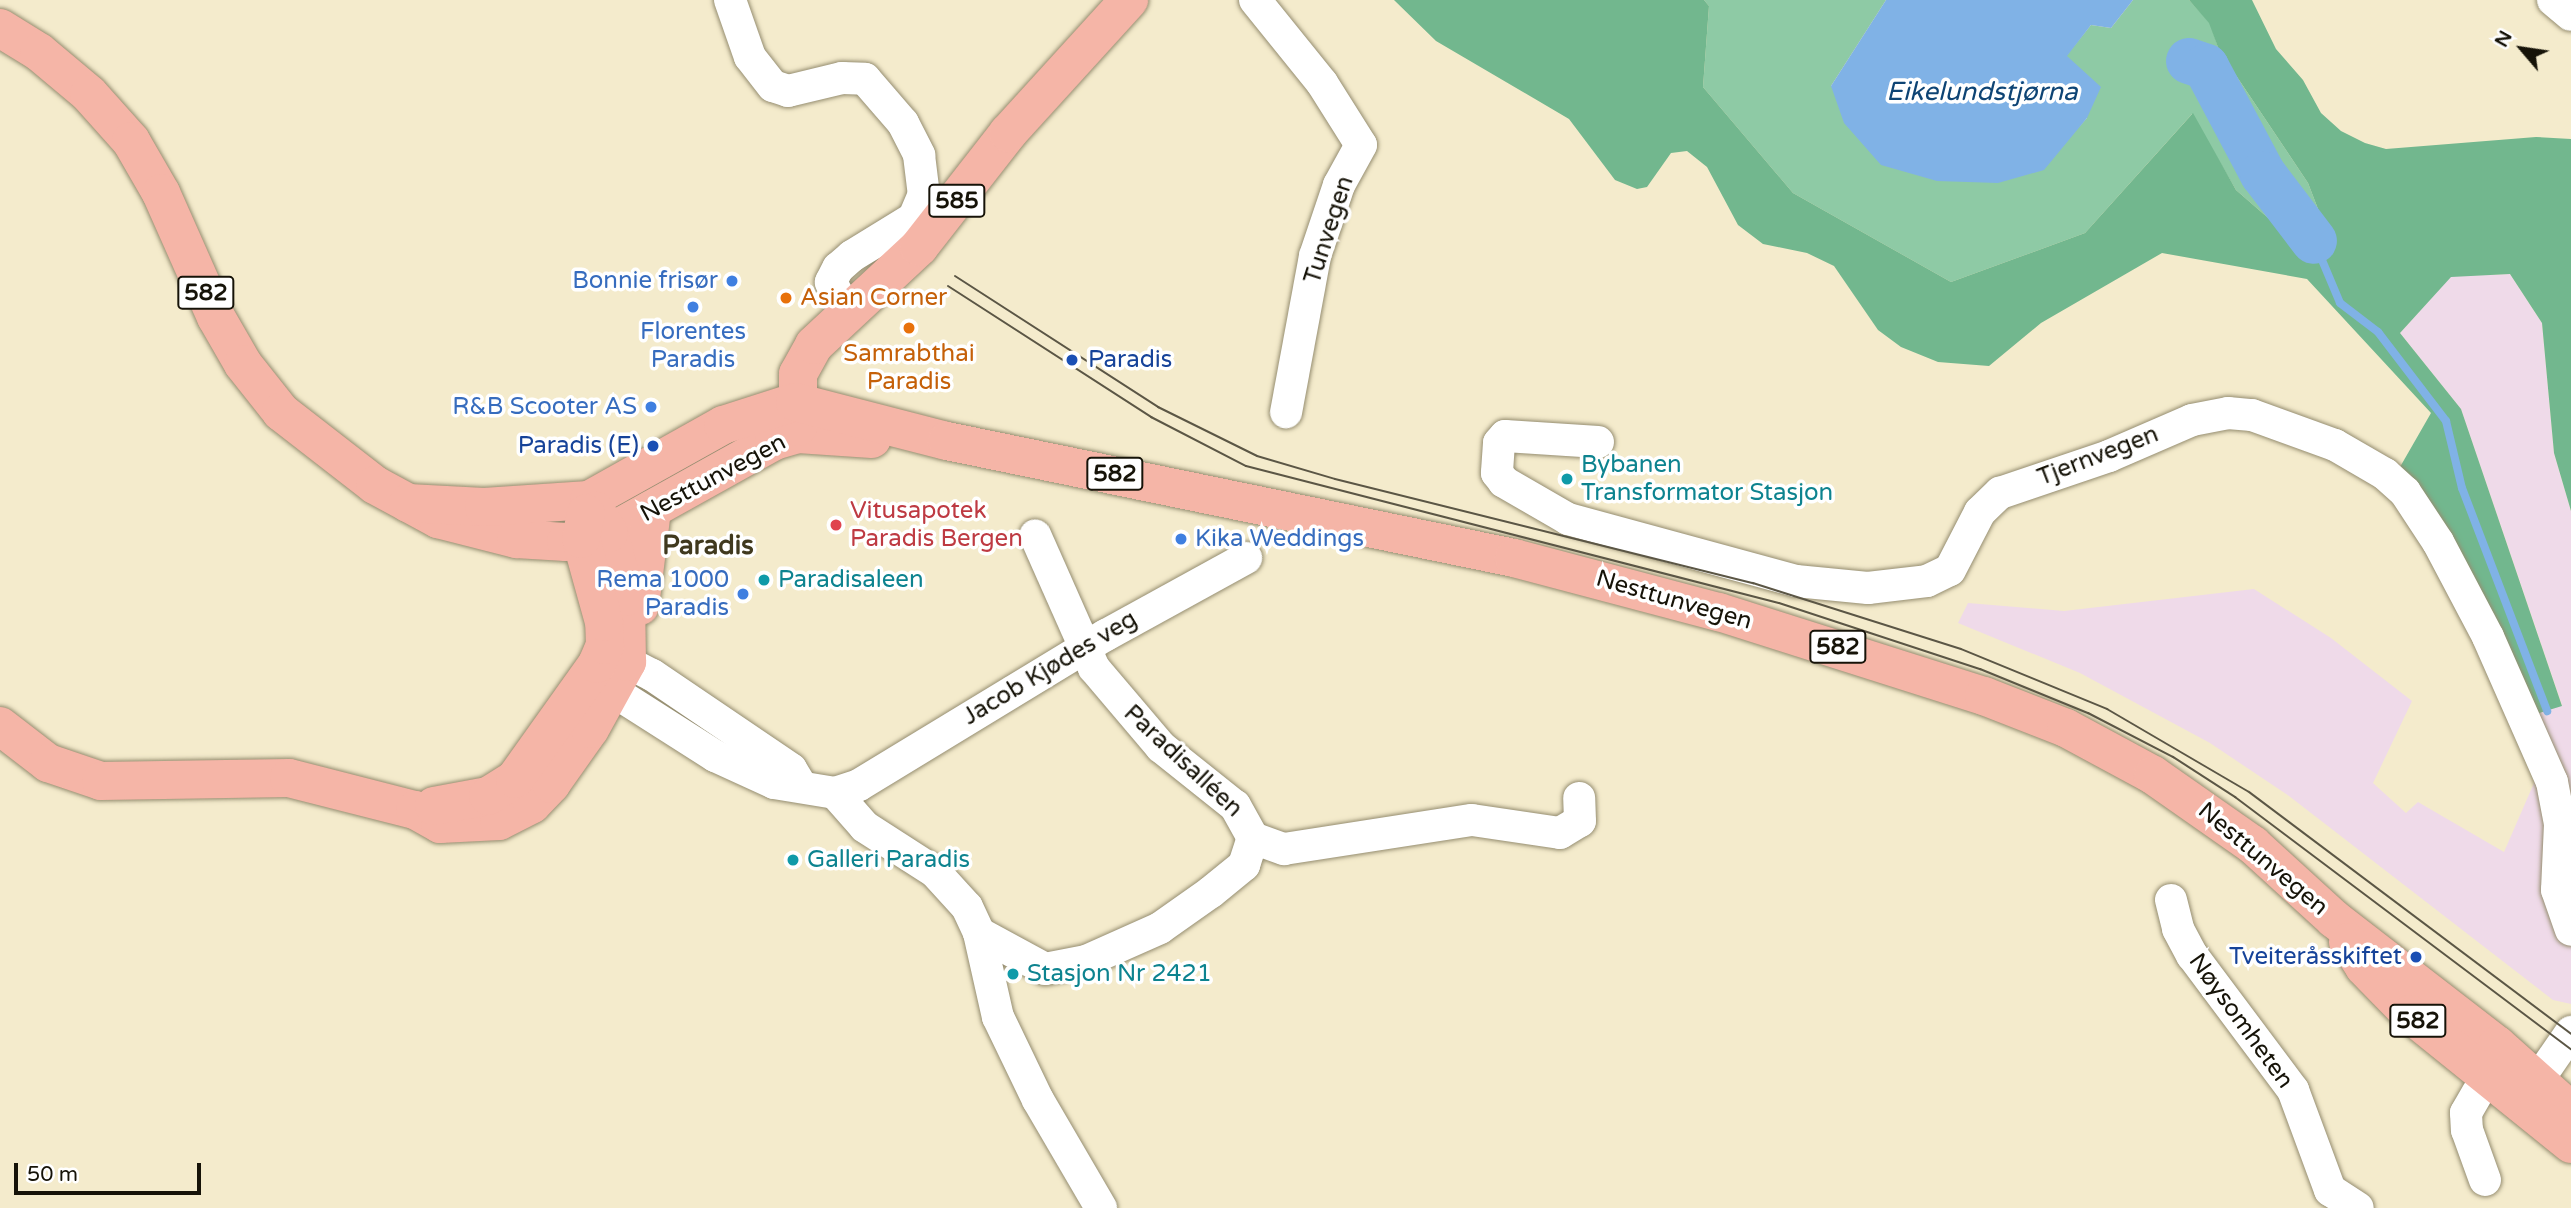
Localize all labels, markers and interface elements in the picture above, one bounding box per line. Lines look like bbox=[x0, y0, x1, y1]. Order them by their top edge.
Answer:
north arrow bbox=[2487, 14, 2557, 84]
text: N bbox=[2490, 27, 2517, 51]
water label: Eikelundstjørna bbox=[1886, 76, 2078, 108]
street label: Tunvegen bbox=[1298, 172, 1360, 288]
road number: 585 bbox=[927, 182, 987, 220]
place label: Bonnie frisør bbox=[572, 267, 718, 295]
marker: Bonnie frisør bbox=[724, 273, 740, 289]
road number: 582 bbox=[176, 274, 236, 312]
place label: Asian Corner bbox=[800, 284, 947, 312]
marker: Asian Corner bbox=[778, 290, 794, 306]
marker: Florentes Paradis bbox=[685, 299, 701, 315]
place label: Florentes Paradis bbox=[640, 318, 746, 374]
marker: Samrabthai Paradis bbox=[901, 320, 917, 336]
place label: Samrabthai Paradis bbox=[843, 340, 975, 396]
place label: Paradis bbox=[1088, 346, 1172, 374]
marker: Paradis bbox=[1062, 350, 1082, 370]
place label: R&B Scooter AS bbox=[452, 393, 637, 421]
marker: R&B Scooter AS bbox=[643, 399, 659, 415]
street label: Tjernvegen bbox=[2033, 420, 2163, 492]
street label: Nesttunvegen bbox=[635, 428, 791, 528]
place label: Paradis (E) bbox=[518, 432, 639, 460]
marker: Paradis (E) bbox=[645, 438, 661, 454]
place label: Bybanen Transformator Stasjon bbox=[1581, 451, 1833, 507]
road number: 582 bbox=[1085, 454, 1145, 494]
marker: Bybanen Transformator Stasjon bbox=[1559, 471, 1575, 487]
place label: Vitusapotek Paradis Bergen bbox=[850, 497, 1023, 553]
marker: Vitusapotek Paradis Bergen bbox=[828, 517, 844, 533]
place label: Kika Weddings bbox=[1195, 525, 1364, 553]
district label: Paradis bbox=[662, 530, 754, 562]
marker: Kika Weddings bbox=[1173, 531, 1189, 547]
street label: Nesttunvegen bbox=[1593, 564, 1755, 636]
place label: Rema 1000 Paradis bbox=[596, 566, 729, 622]
place label: Paradisaleen bbox=[778, 566, 924, 594]
marker: Paradisaleen bbox=[756, 572, 772, 588]
marker: Rema 1000 Paradis bbox=[735, 586, 751, 602]
street label: Jacob Kjødes veg bbox=[958, 605, 1142, 731]
road number: 582 bbox=[1808, 628, 1868, 666]
street label: Paradisalléen bbox=[1118, 699, 1248, 823]
street label: Nesttunvegen bbox=[2192, 796, 2334, 922]
place label: Galleri Paradis bbox=[807, 846, 970, 874]
marker: Galleri Paradis bbox=[785, 852, 801, 868]
place label: Tveiteråsskiftet bbox=[2229, 943, 2402, 971]
street label: Nøysomheten bbox=[2182, 948, 2300, 1094]
marker: Tveiteråsskiftet bbox=[2408, 949, 2424, 965]
place label: Stasjon Nr 2421 bbox=[1027, 960, 1212, 988]
marker: Stasjon Nr 2421 bbox=[1005, 966, 1021, 982]
road number: 582 bbox=[2388, 1002, 2448, 1040]
scale bar bbox=[18, 1148, 205, 1192]
text: 50 m bbox=[27, 1162, 78, 1187]

